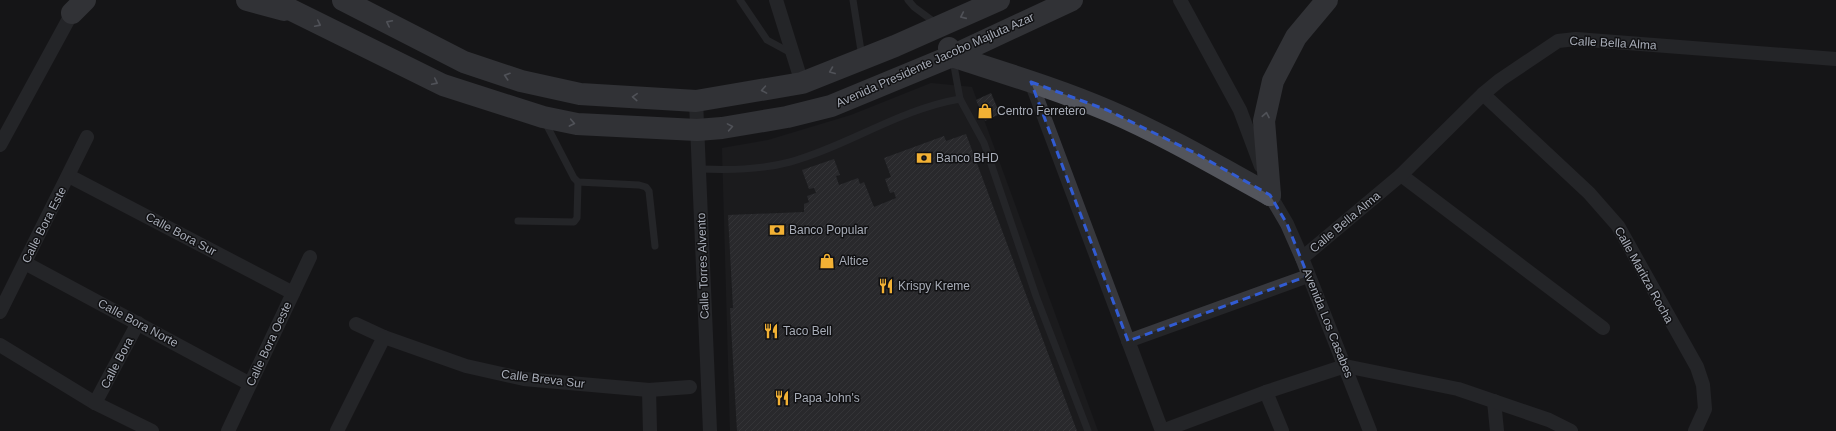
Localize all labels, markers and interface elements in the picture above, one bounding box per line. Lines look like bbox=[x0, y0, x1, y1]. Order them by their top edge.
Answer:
street label: Avenida Presidente Jacobo Majluta Azar bbox=[834, 10, 1036, 110]
one-way arrow bbox=[960, 11, 968, 19]
one-way arrow bbox=[314, 19, 321, 27]
one-way arrow bbox=[386, 21, 393, 28]
street label: Calle Bella Alma bbox=[1569, 34, 1657, 52]
one-way arrow bbox=[829, 67, 836, 75]
one-way arrow bbox=[504, 73, 511, 81]
one-way arrow bbox=[430, 77, 438, 84]
one-way arrow bbox=[761, 86, 767, 94]
one-way arrow bbox=[632, 93, 638, 101]
shop icon: Centro Ferretero bbox=[976, 102, 994, 120]
place label: Centro Ferretero bbox=[997, 104, 1086, 118]
one-way arrow bbox=[1261, 112, 1269, 118]
one-way arrow bbox=[569, 118, 575, 127]
one-way arrow bbox=[727, 123, 733, 131]
bank icon: Banco BHD bbox=[915, 149, 933, 167]
place label: Banco BHD bbox=[936, 151, 999, 165]
street label: Calle Bora Este bbox=[19, 184, 69, 265]
street label: Calle Bella Alma bbox=[1307, 188, 1383, 255]
street label: Calle Bora Sur bbox=[143, 209, 219, 259]
street label: Calle Torres Alvento bbox=[694, 212, 712, 319]
bank icon: Banco Popular bbox=[768, 221, 786, 239]
place label: Banco Popular bbox=[789, 223, 868, 237]
street label: Calle Maritza Rocha bbox=[1612, 224, 1676, 326]
shop icon: Altice bbox=[818, 252, 836, 270]
place label: Altice bbox=[839, 254, 869, 268]
street label: Avenida Los Casabes bbox=[1300, 266, 1356, 380]
restaurant icon: Krispy Kreme bbox=[877, 277, 895, 295]
place label: Krispy Kreme bbox=[898, 279, 970, 293]
street label: Calle Bora Norte bbox=[96, 296, 181, 350]
street label: Calle Bora Oeste bbox=[243, 299, 295, 388]
restaurant icon: Taco Bell bbox=[762, 322, 780, 340]
place label: Taco Bell bbox=[783, 324, 832, 338]
street label: Calle Bora bbox=[98, 335, 136, 391]
street label: Calle Breva Sur bbox=[500, 367, 586, 391]
restaurant icon: Papa John's bbox=[773, 389, 791, 407]
place label: Papa John's bbox=[794, 391, 860, 405]

